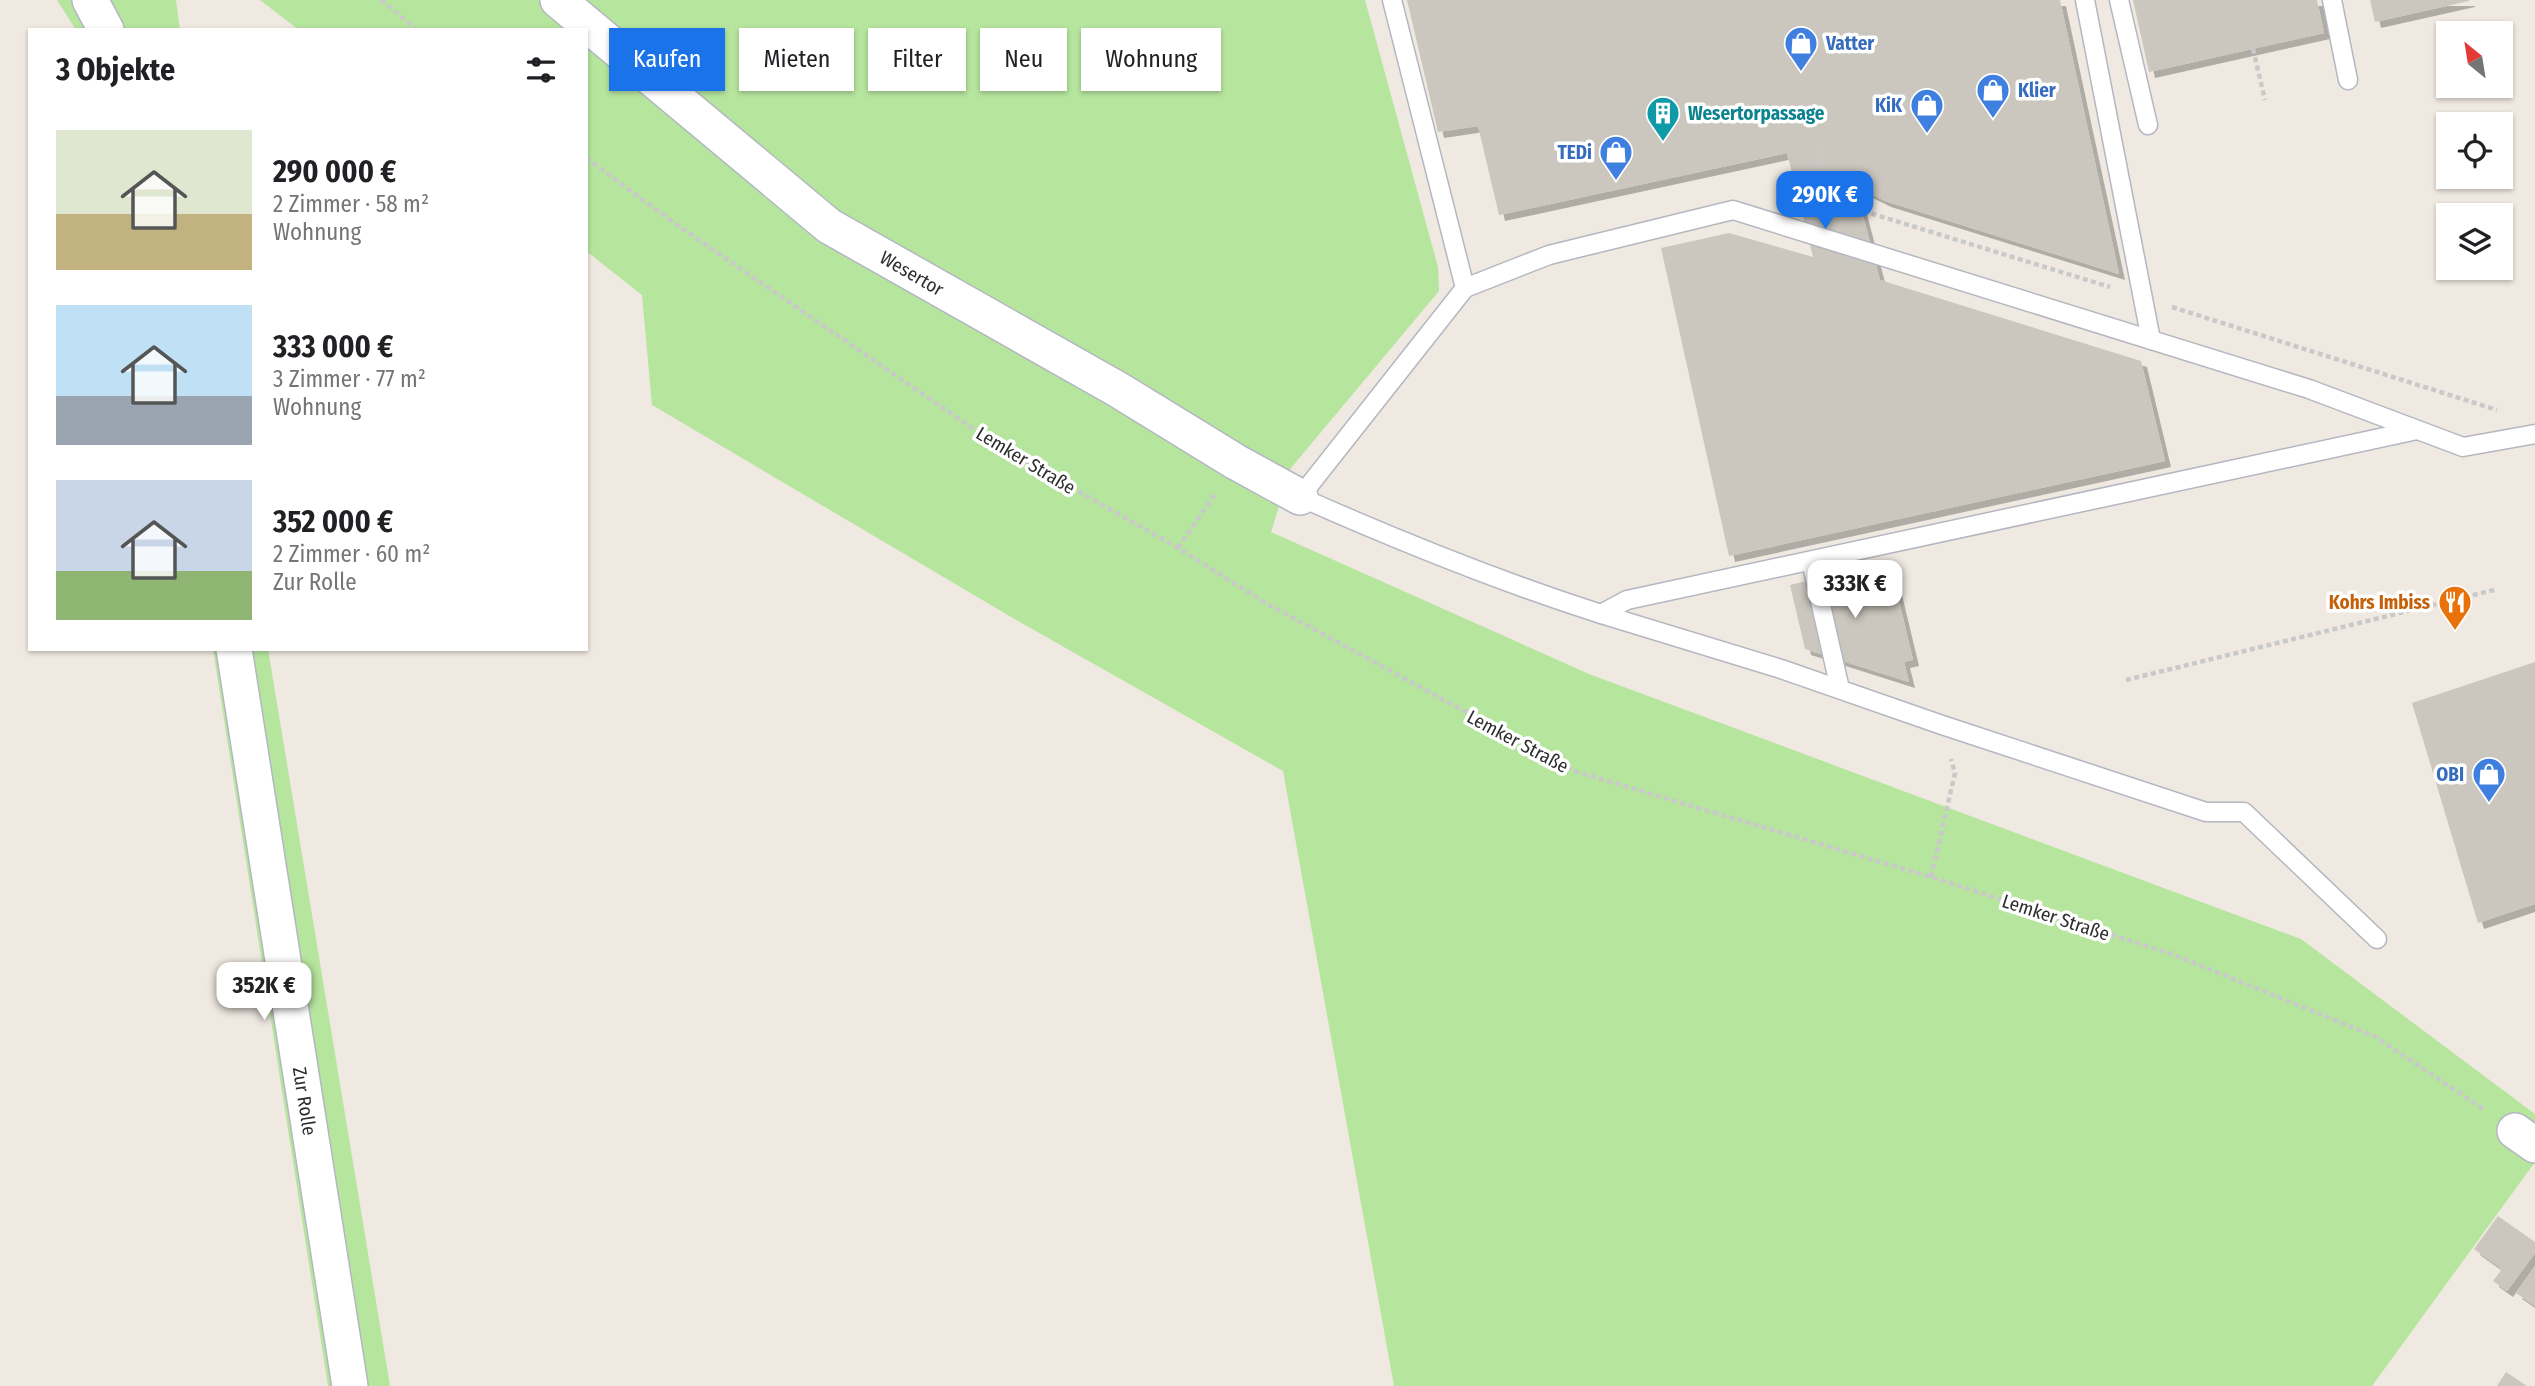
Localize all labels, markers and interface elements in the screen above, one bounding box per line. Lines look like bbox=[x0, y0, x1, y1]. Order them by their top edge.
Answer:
north arrow bbox=[2436, 21, 2513, 98]
map controls bbox=[2436, 21, 2513, 280]
shop icon: Vatter bbox=[1782, 24, 1820, 73]
chip: Kaufen bbox=[609, 28, 725, 91]
chip: Mieten bbox=[739, 28, 854, 91]
chip: Filter bbox=[868, 28, 966, 91]
chip: Neu bbox=[980, 28, 1067, 91]
chip: Wohnung bbox=[1081, 28, 1221, 91]
place label: Vatter bbox=[1825, 32, 1875, 55]
icon: filters bbox=[522, 51, 560, 89]
text: 3 Objekte bbox=[56, 52, 175, 88]
shop icon: Klier bbox=[1974, 71, 2012, 120]
place label: Klier bbox=[2018, 79, 2057, 102]
shop icon: KiK bbox=[1908, 86, 1946, 135]
building icon: Wesertorpassage bbox=[1644, 94, 1682, 143]
place label: KiK bbox=[1875, 94, 1903, 117]
place label: Wesertorpassage bbox=[1688, 102, 1825, 125]
button: locate bbox=[2436, 112, 2513, 189]
shop icon: TEDi bbox=[1597, 133, 1635, 182]
place label: TEDi bbox=[1557, 141, 1592, 164]
text: 290 000 € bbox=[273, 154, 396, 190]
icon: home bbox=[112, 158, 196, 242]
pin: 290K € bbox=[1768, 172, 1882, 231]
text: 290K € bbox=[1792, 180, 1858, 208]
text: 2 Zimmer · 58 m² bbox=[273, 190, 429, 218]
button: layers bbox=[2436, 203, 2513, 280]
text: Wohnung bbox=[273, 218, 361, 246]
street label: Wesertor bbox=[876, 246, 948, 301]
text: 333 000 € bbox=[273, 329, 393, 365]
icon: home bbox=[112, 333, 196, 417]
text: 3 Zimmer · 77 m² bbox=[273, 365, 426, 393]
text: Wohnung bbox=[273, 393, 361, 421]
street label: Lemker Straße bbox=[972, 422, 1080, 499]
text: 352 000 € bbox=[273, 504, 393, 540]
icon: home bbox=[112, 508, 196, 592]
text: 2 Zimmer · 60 m² bbox=[273, 540, 430, 568]
pin: 333K € bbox=[1798, 560, 1912, 620]
text: Zur Rolle bbox=[273, 568, 357, 596]
text: 333K € bbox=[1823, 569, 1887, 597]
restaurant icon: Kohrs Imbiss bbox=[2436, 583, 2474, 632]
place label: Kohrs Imbiss bbox=[2329, 591, 2431, 614]
street label: Lemker Straße bbox=[1463, 705, 1572, 778]
shop icon: OBI bbox=[2470, 755, 2508, 804]
place label: OBI bbox=[2436, 763, 2464, 786]
street label: Lemker Straße bbox=[1999, 889, 2113, 946]
pin: 352K € bbox=[207, 962, 321, 1022]
text: 352K € bbox=[232, 971, 296, 999]
street label: Zur Rolle bbox=[288, 1065, 321, 1137]

